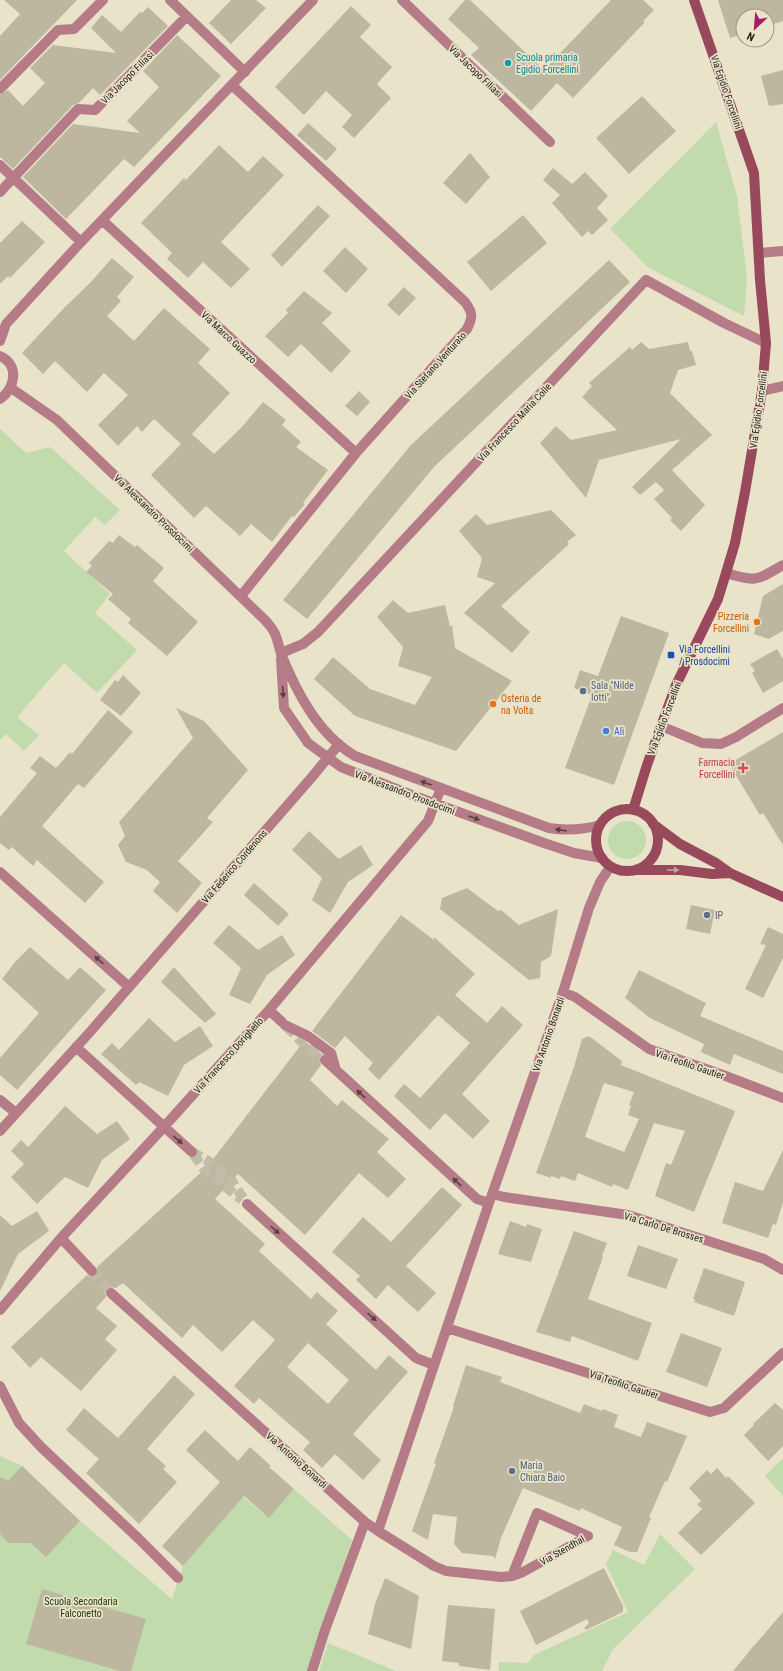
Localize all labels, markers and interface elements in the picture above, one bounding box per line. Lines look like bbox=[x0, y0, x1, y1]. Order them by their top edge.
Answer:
north arrow bbox=[735, 8, 775, 48]
text: N bbox=[745, 29, 757, 44]
street label: Via Jacopo Filiasi bbox=[447, 43, 505, 100]
street label: Via Jacopo Filiasi bbox=[99, 49, 156, 106]
place label: Scuola primaria Egidio Forcellini bbox=[516, 52, 579, 75]
street label: Via Egidio Forcellini bbox=[709, 54, 744, 131]
marker: Scuola primaria Egidio Forcellini bbox=[503, 58, 513, 68]
street label: Via Marco Guazzo bbox=[199, 309, 259, 366]
street label: Via Stefano Venturato bbox=[402, 330, 468, 401]
street label: Via Egidio Forcellini bbox=[748, 371, 769, 449]
street label: Via Francesco Maria Colle bbox=[475, 381, 554, 464]
street label: Via Alessandro Prosdocimi bbox=[112, 472, 196, 554]
place label: Pizzeria Forcellini bbox=[713, 611, 749, 634]
marker: Pizzeria Forcellini bbox=[752, 617, 762, 627]
place label: Via Forcellini / Prosdocimi bbox=[679, 644, 730, 667]
marker: Via Forcellini / Prosdocimi bbox=[666, 650, 676, 660]
place label: Sala "Nilde Iotti" bbox=[591, 680, 634, 703]
street label: Via Egidio Forcellini bbox=[645, 680, 684, 756]
one-way arrow bbox=[279, 686, 286, 698]
marker: Sala "Nilde Iotti" bbox=[578, 686, 588, 696]
place label: Osteria de na Volta bbox=[501, 693, 542, 716]
marker: Osteria de na Volta bbox=[488, 699, 498, 709]
marker: Alì bbox=[601, 726, 611, 736]
place label: Alì bbox=[614, 726, 624, 737]
place label: Farmacia Forcellini bbox=[698, 757, 735, 780]
marker: Farmacia Forcellini bbox=[738, 763, 748, 773]
street label: Via Alessandro Prosdocimi bbox=[353, 768, 457, 817]
one-way arrow bbox=[419, 779, 431, 785]
one-way arrow bbox=[468, 815, 480, 821]
street label: Via Federico Cordenons bbox=[199, 827, 270, 905]
one-way arrow bbox=[555, 827, 568, 833]
one-way arrow bbox=[667, 867, 680, 873]
marker: IP bbox=[702, 910, 712, 920]
place label: IP bbox=[715, 910, 724, 921]
one-way arrow bbox=[94, 956, 104, 965]
street label: Via Antonio Bonardi bbox=[531, 995, 566, 1073]
street label: Via Francesco Dorighello bbox=[191, 1015, 265, 1095]
street label: Via Teofilo Gautier bbox=[654, 1048, 726, 1081]
one-way arrow bbox=[356, 1089, 366, 1098]
one-way arrow bbox=[172, 1135, 183, 1144]
one-way arrow bbox=[452, 1177, 462, 1186]
street label: Via Carlo De Brosses bbox=[623, 1210, 705, 1245]
one-way arrow bbox=[271, 1225, 280, 1234]
one-way arrow bbox=[367, 1313, 377, 1322]
street label: Via Teofilo Gautier bbox=[588, 1368, 660, 1401]
street label: Via Antonio Bonardi bbox=[264, 1430, 329, 1491]
place label: Maria Chiara Baio bbox=[520, 1460, 565, 1483]
marker: Maria Chiara Baio bbox=[507, 1466, 517, 1476]
street label: Via Stendhal bbox=[538, 1533, 586, 1568]
park label: Scuola Secondaria Falconetto bbox=[44, 1596, 118, 1619]

